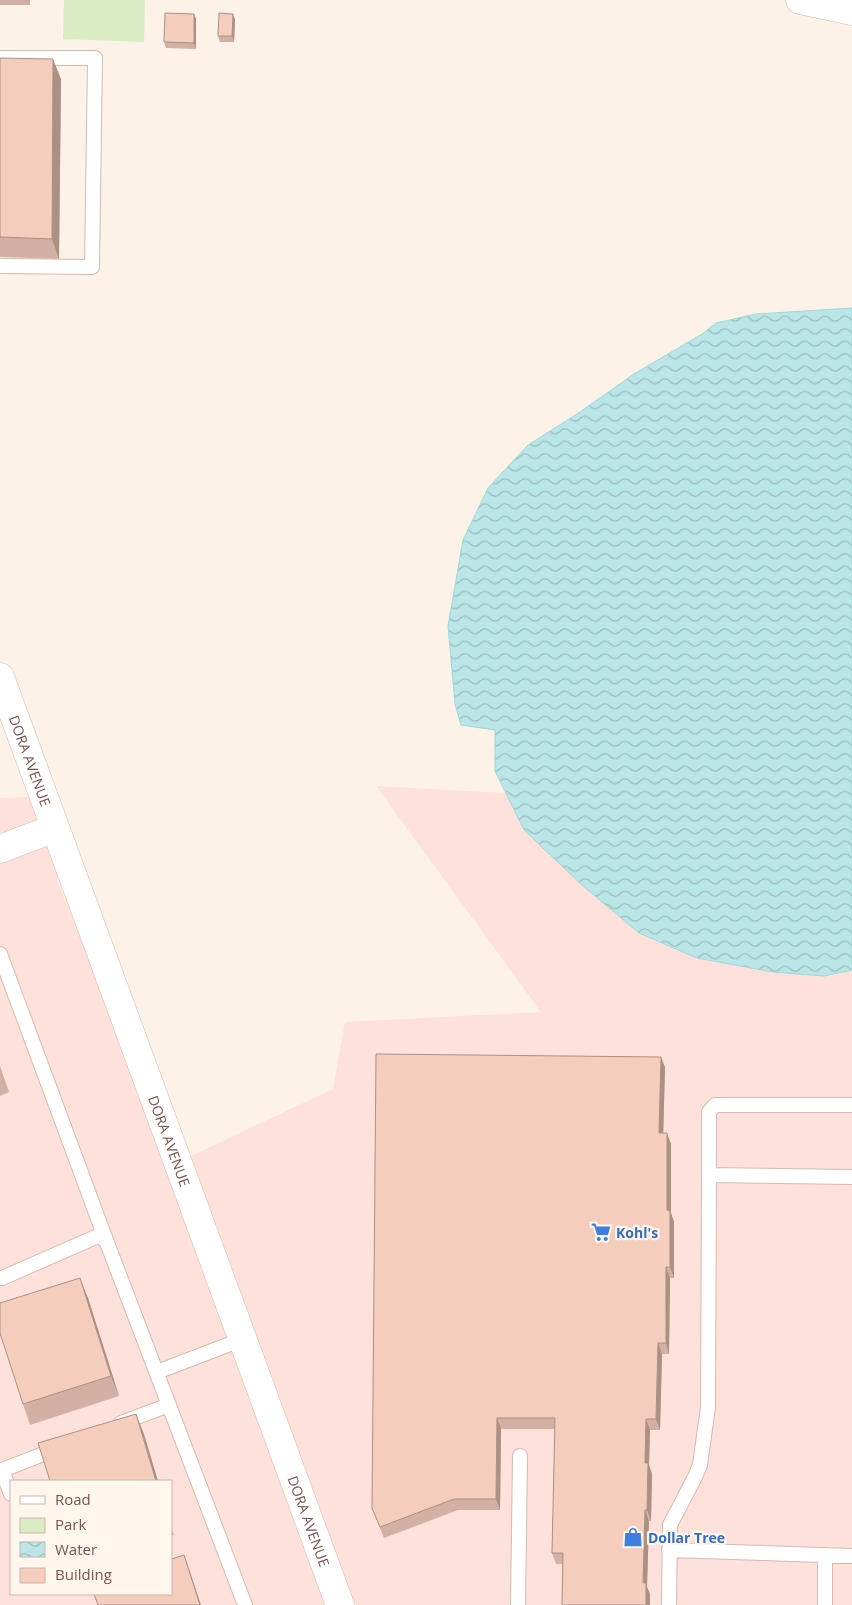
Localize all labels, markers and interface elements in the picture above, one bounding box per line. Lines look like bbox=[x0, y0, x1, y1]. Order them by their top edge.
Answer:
street label: DORA AVENUE bbox=[5, 712, 56, 809]
street label: DORA AVENUE bbox=[145, 1093, 195, 1189]
supermarket icon: Kohl's bbox=[590, 1221, 612, 1243]
place label: Kohl's bbox=[616, 1223, 658, 1242]
street label: DORA AVENUE bbox=[284, 1473, 335, 1569]
legend bbox=[10, 1480, 172, 1595]
text: Road bbox=[55, 1489, 91, 1509]
text: Park bbox=[55, 1514, 86, 1534]
shop icon: Dollar Tree bbox=[622, 1526, 644, 1548]
place label: Dollar Tree bbox=[648, 1528, 725, 1547]
text: Water bbox=[55, 1539, 97, 1559]
text: Building bbox=[55, 1564, 112, 1584]

